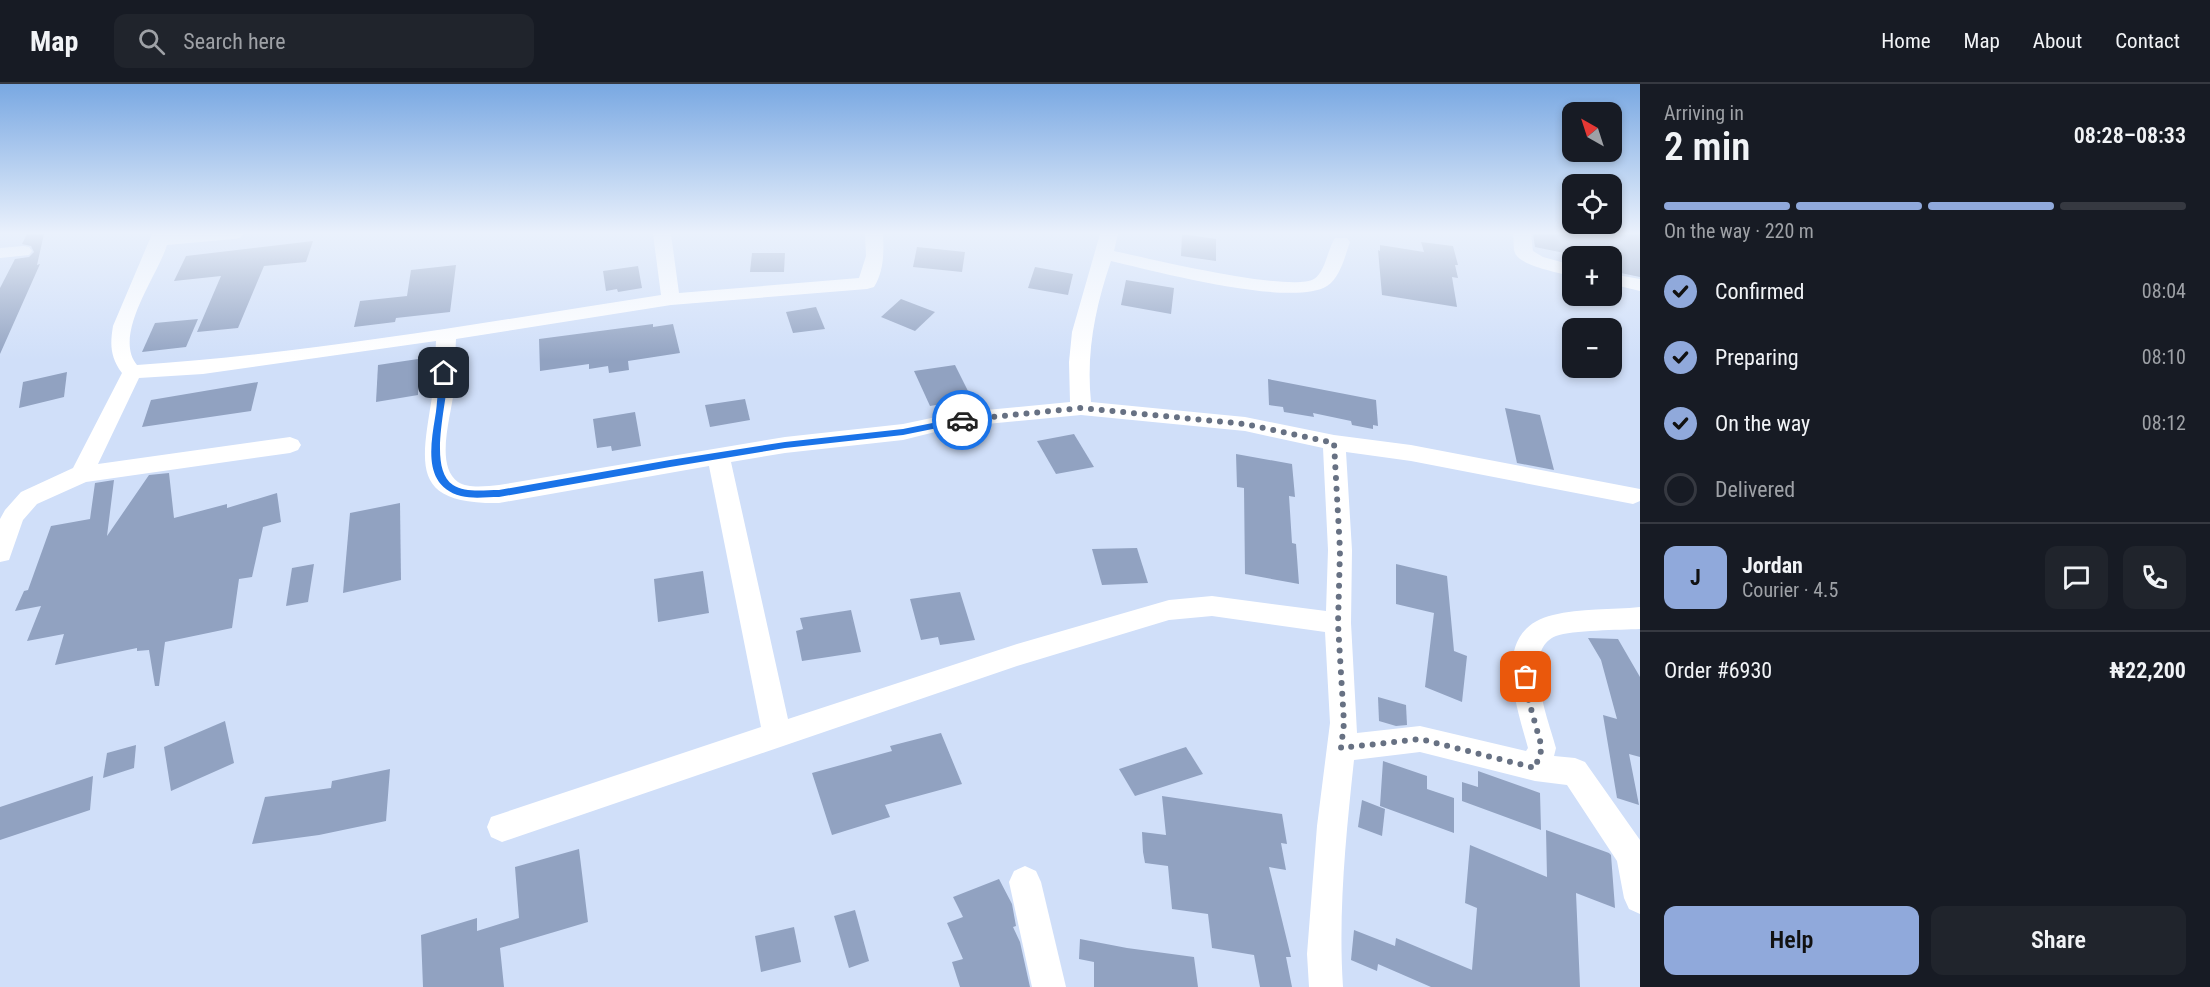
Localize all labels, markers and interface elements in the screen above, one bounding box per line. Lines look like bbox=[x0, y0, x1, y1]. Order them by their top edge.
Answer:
search box bbox=[114, 14, 534, 68]
text: Map bbox=[30, 25, 78, 58]
icon: search bbox=[135, 25, 168, 58]
text: Search here bbox=[183, 29, 286, 54]
text: Home bbox=[1881, 29, 1931, 53]
text: Map bbox=[1964, 29, 2000, 53]
text: About bbox=[2033, 29, 2082, 53]
text: Contact bbox=[2115, 29, 2180, 53]
text: Arriving in bbox=[1664, 101, 1744, 125]
north arrow bbox=[1562, 102, 1622, 162]
map controls bbox=[1562, 102, 1622, 378]
text: 08:28–08:33 bbox=[2074, 123, 2186, 148]
text: 2 min bbox=[1664, 124, 1750, 170]
button: locate bbox=[1562, 174, 1622, 234]
text: On the way · 220 m bbox=[1664, 219, 1814, 243]
button: + bbox=[1562, 246, 1622, 306]
icon: check bbox=[1664, 275, 1697, 308]
text: Confirmed bbox=[1715, 279, 1804, 304]
text: 08:04 bbox=[2142, 279, 2186, 303]
button: − bbox=[1562, 318, 1622, 378]
icon: check bbox=[1664, 341, 1697, 374]
text: Preparing bbox=[1715, 345, 1799, 370]
text: 08:10 bbox=[2142, 345, 2186, 369]
pin bbox=[418, 347, 469, 398]
icon: home bbox=[427, 356, 460, 389]
courier bbox=[932, 390, 992, 450]
icon: car bbox=[946, 404, 979, 437]
icon: check bbox=[1664, 407, 1697, 440]
text: On the way bbox=[1715, 411, 1810, 436]
text: 08:12 bbox=[2142, 411, 2186, 435]
text: Delivered bbox=[1715, 477, 1795, 502]
button: chat bbox=[2045, 546, 2108, 609]
button: phone bbox=[2123, 546, 2186, 609]
text: Jordan bbox=[1742, 553, 1803, 578]
text: J bbox=[1690, 565, 1701, 590]
text: Courier · 4.5 bbox=[1742, 578, 1838, 602]
pin bbox=[1500, 651, 1551, 702]
text: Order #6930 bbox=[1664, 658, 1772, 683]
text: ₦22,200 bbox=[2109, 658, 2186, 683]
icon: bag bbox=[1509, 660, 1542, 693]
button: Help bbox=[1664, 906, 1919, 975]
button: Share bbox=[1931, 906, 2186, 975]

